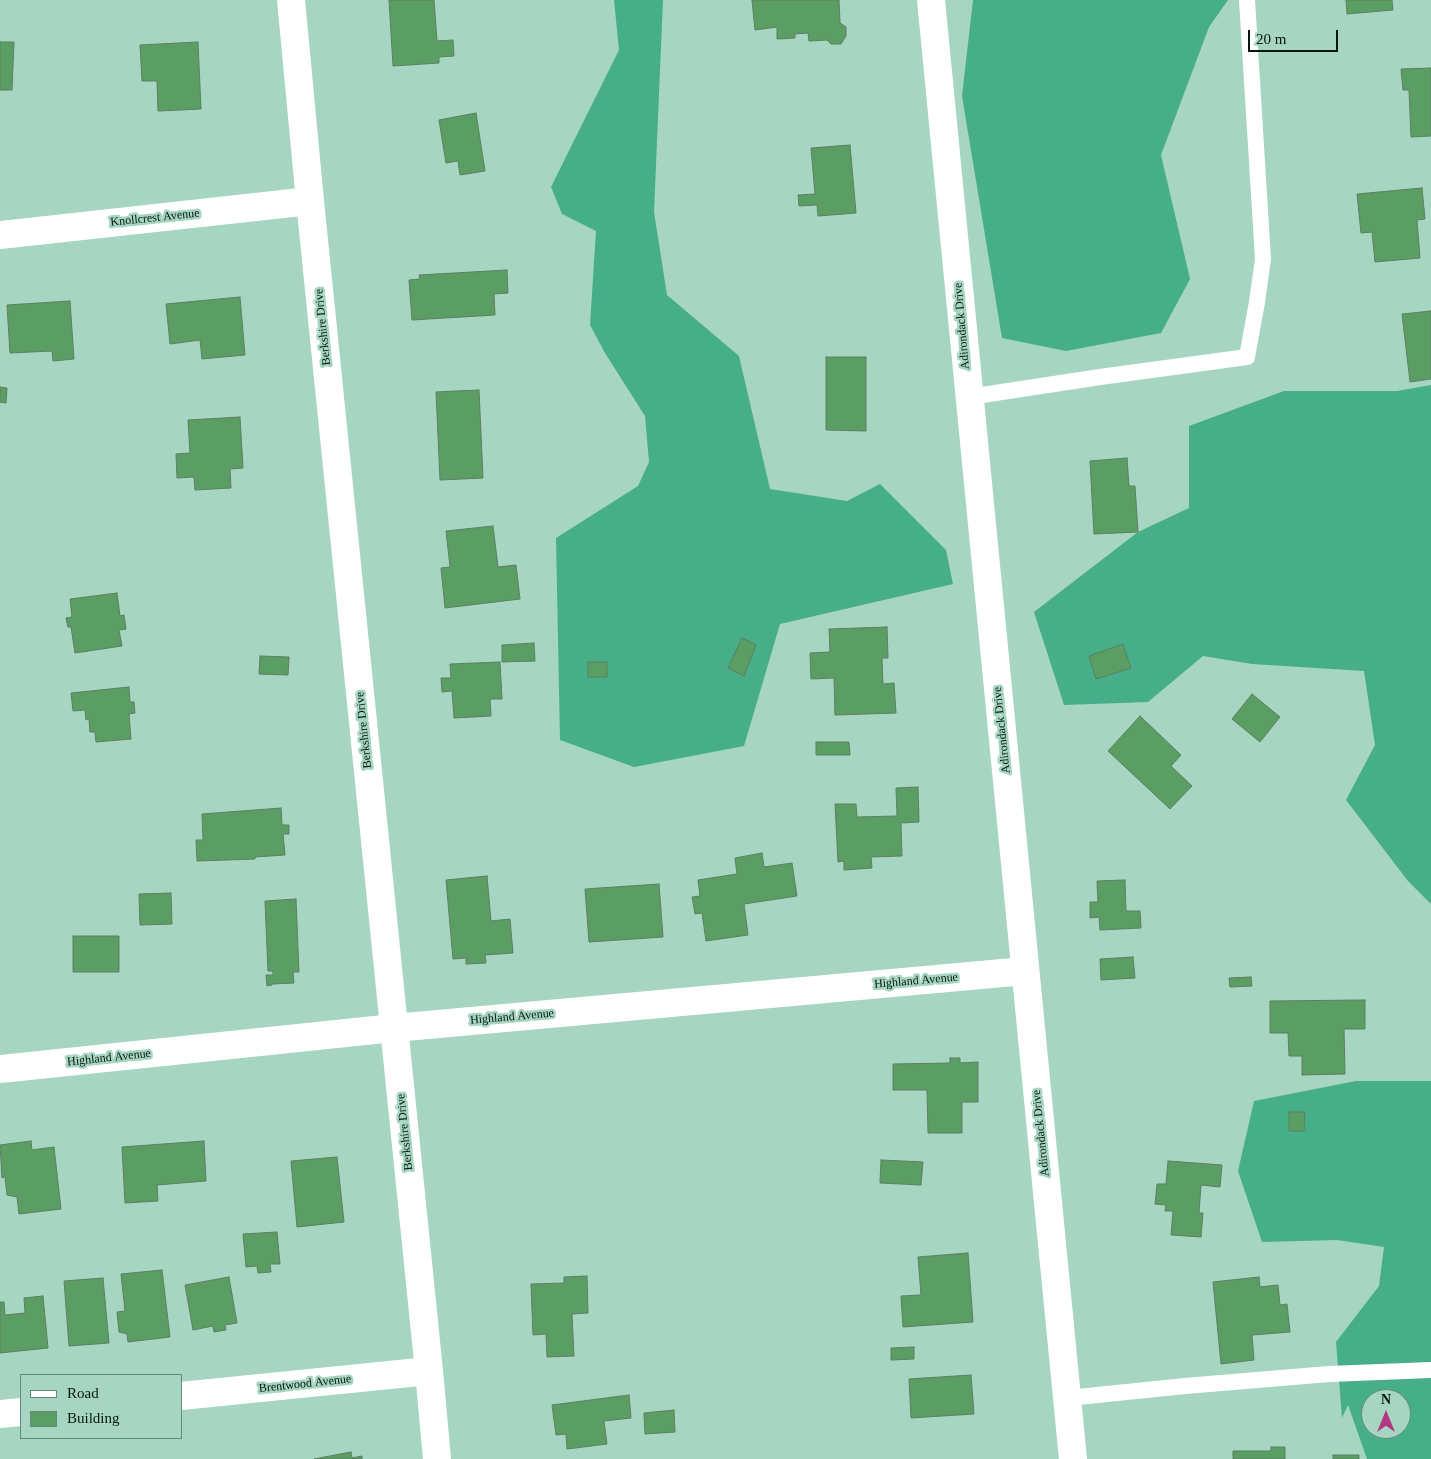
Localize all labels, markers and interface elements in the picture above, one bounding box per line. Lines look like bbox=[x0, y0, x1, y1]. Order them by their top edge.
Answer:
scale bar bbox=[1251, 20, 1341, 52]
text: 20 m bbox=[1256, 31, 1286, 47]
street label: Knollcrest Avenue bbox=[110, 206, 200, 230]
street label: Adirondack Drive bbox=[951, 282, 973, 370]
street label: Berkshire Drive bbox=[312, 288, 334, 366]
street label: Adirondack Drive bbox=[990, 686, 1014, 774]
street label: Berkshire Drive bbox=[353, 691, 375, 769]
street label: Highland Avenue bbox=[873, 970, 959, 992]
street label: Highland Avenue bbox=[469, 1006, 555, 1028]
street label: Highland Avenue bbox=[66, 1046, 152, 1070]
street label: Adirondack Drive bbox=[1029, 1089, 1053, 1177]
street label: Berkshire Drive bbox=[394, 1093, 416, 1171]
street label: Brentwood Avenue bbox=[258, 1372, 352, 1396]
legend bbox=[20, 1374, 182, 1439]
text: Road bbox=[67, 1385, 99, 1401]
north arrow bbox=[1361, 1389, 1411, 1439]
text: N bbox=[1381, 1392, 1391, 1407]
text: Building bbox=[67, 1410, 120, 1426]

